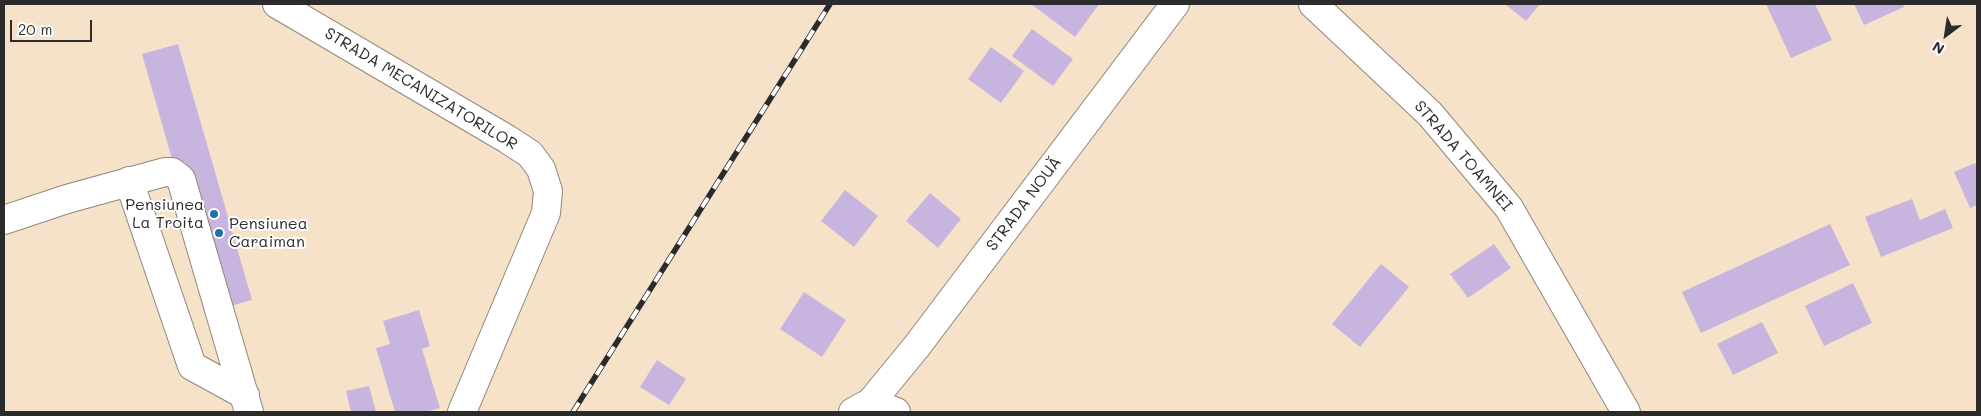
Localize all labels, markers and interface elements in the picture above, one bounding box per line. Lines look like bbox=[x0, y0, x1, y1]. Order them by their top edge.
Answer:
scale bar bbox=[12, 10, 95, 42]
north arrow bbox=[1921, 10, 1971, 60]
text: 20 m bbox=[18, 19, 52, 39]
street label: STRADA MECANIZATORILOR bbox=[321, 24, 521, 154]
text: N bbox=[1929, 37, 1947, 59]
street label: STRADA TOAMNEI bbox=[1410, 97, 1516, 215]
street label: STRADA NOUĂ bbox=[982, 153, 1066, 255]
place label: Pensiunea La Troita bbox=[125, 195, 204, 233]
marker: Pensiunea La Troita bbox=[208, 208, 220, 220]
place label: Pensiunea Caraiman bbox=[229, 214, 308, 252]
marker: Pensiunea Caraiman bbox=[213, 227, 225, 239]

